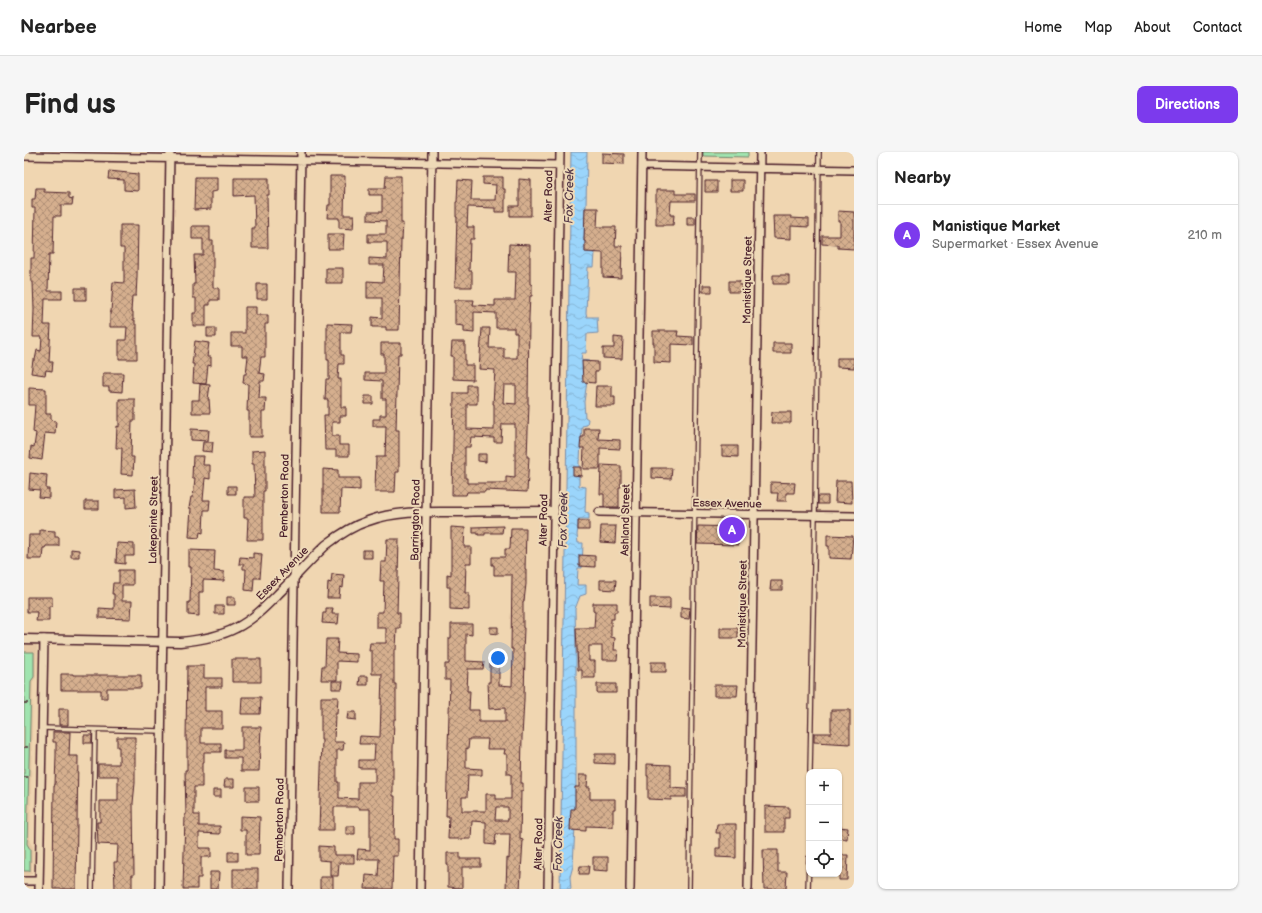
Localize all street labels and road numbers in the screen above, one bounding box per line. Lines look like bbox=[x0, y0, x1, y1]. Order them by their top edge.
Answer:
street label: Alter Road bbox=[542, 170, 555, 222]
street label: Manistique Street bbox=[740, 235, 755, 324]
street label: Pemberton Road bbox=[277, 454, 292, 538]
street label: Lakepointe Street bbox=[146, 475, 161, 564]
street label: Barrington Road bbox=[408, 479, 423, 561]
street label: Ashland Street bbox=[618, 483, 633, 556]
street label: Alter Road bbox=[537, 494, 550, 546]
street label: Essex Avenue bbox=[692, 496, 762, 511]
street label: Essex Avenue bbox=[254, 543, 312, 603]
street label: Manistique Street bbox=[735, 559, 750, 648]
street label: Pemberton Road bbox=[272, 778, 287, 862]
street label: Alter Road bbox=[532, 818, 545, 870]

